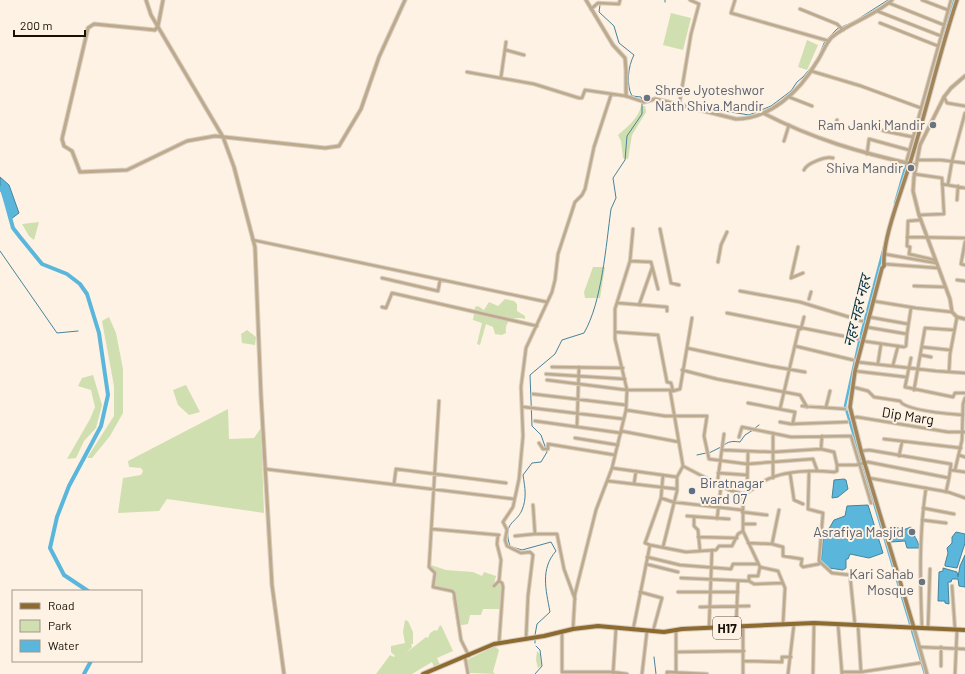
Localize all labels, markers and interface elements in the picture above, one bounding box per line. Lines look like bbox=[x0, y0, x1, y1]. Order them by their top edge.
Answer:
scale bar bbox=[14, 12, 85, 38]
text: 200 m bbox=[20, 18, 52, 32]
place label: Shree Jyoteshwor Nath Shiva Mandir bbox=[655, 81, 764, 114]
marker: Shree Jyoteshwor Nath Shiva Mandir bbox=[642, 93, 652, 103]
place label: Ram Janki Mandir bbox=[818, 116, 925, 133]
marker: Ram Janki Mandir bbox=[928, 120, 938, 130]
place label: Shiva Mandir bbox=[826, 159, 903, 176]
marker: Shiva Mandir bbox=[906, 163, 916, 173]
water label: नहर नहर नहर bbox=[838, 270, 874, 348]
street label: Dip Marg bbox=[881, 403, 935, 428]
place label: Biratnagar ward 07 bbox=[700, 474, 764, 507]
marker: Biratnagar ward 07 bbox=[687, 486, 697, 496]
place label: Asrafiya Masjid bbox=[813, 523, 904, 540]
marker: Asrafiya Masjid bbox=[907, 527, 917, 537]
place label: Kari Sahab Mosque bbox=[849, 565, 914, 598]
marker: Kari Sahab Mosque bbox=[917, 577, 927, 587]
legend bbox=[12, 590, 142, 662]
text: Road bbox=[48, 598, 75, 612]
road number: H17 bbox=[713, 617, 741, 639]
text: Park bbox=[48, 618, 72, 632]
text: Water bbox=[48, 638, 80, 652]

